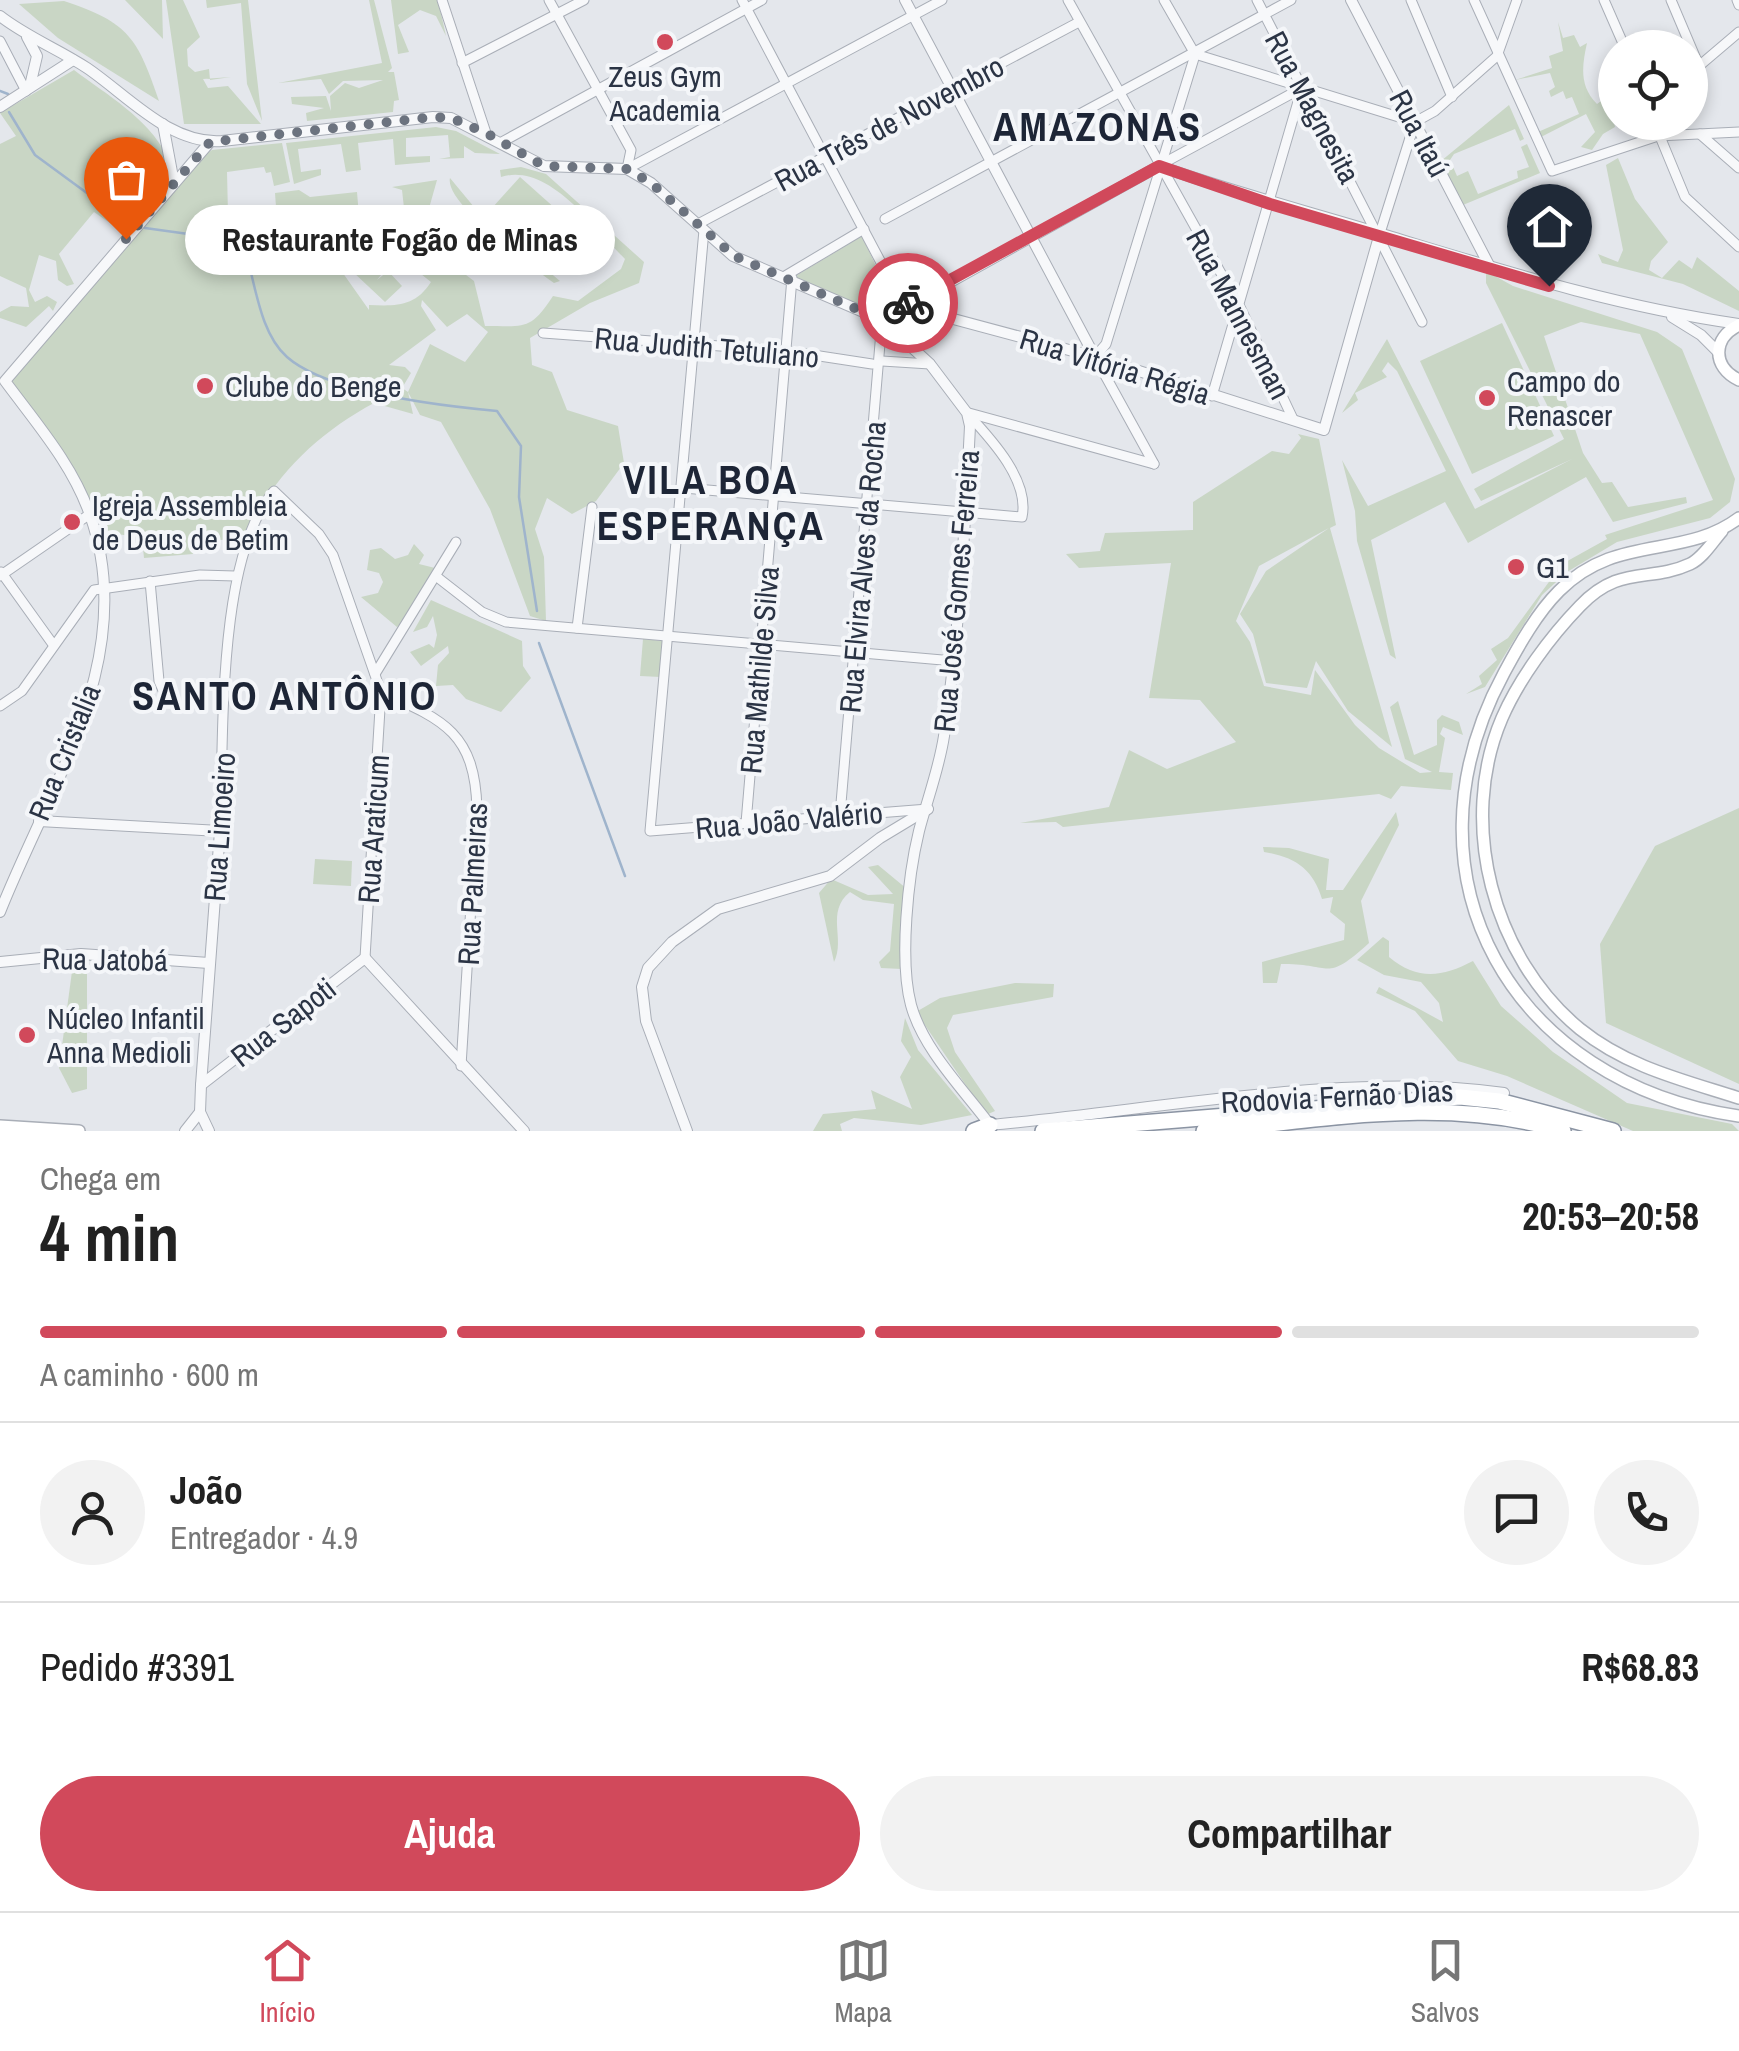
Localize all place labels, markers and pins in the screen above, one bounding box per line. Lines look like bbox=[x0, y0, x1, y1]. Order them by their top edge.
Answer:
marker: Zeus Gym Academia bbox=[654, 31, 676, 53]
place label: Zeus Gym Academia bbox=[608, 56, 722, 130]
pin bbox=[84, 137, 169, 240]
pin bbox=[1507, 184, 1592, 287]
callout: Restaurante Fogão de Minas bbox=[186, 204, 616, 274]
place label: Campo do Renascer bbox=[1507, 361, 1621, 435]
place label: Clube do Benge bbox=[225, 366, 401, 406]
marker: Clube do Benge bbox=[194, 375, 216, 397]
marker: Campo do Renascer bbox=[1476, 387, 1498, 409]
place label: Igreja Assembleia de Deus de Betim bbox=[92, 485, 289, 559]
marker: Igreja Assembleia de Deus de Betim bbox=[61, 511, 83, 533]
place label: G1 bbox=[1536, 547, 1569, 587]
marker: G1 bbox=[1505, 556, 1527, 578]
place label: Núcleo Infantil Anna Medioli bbox=[46, 998, 204, 1072]
marker: Núcleo Infantil Anna Medioli bbox=[16, 1024, 38, 1046]

